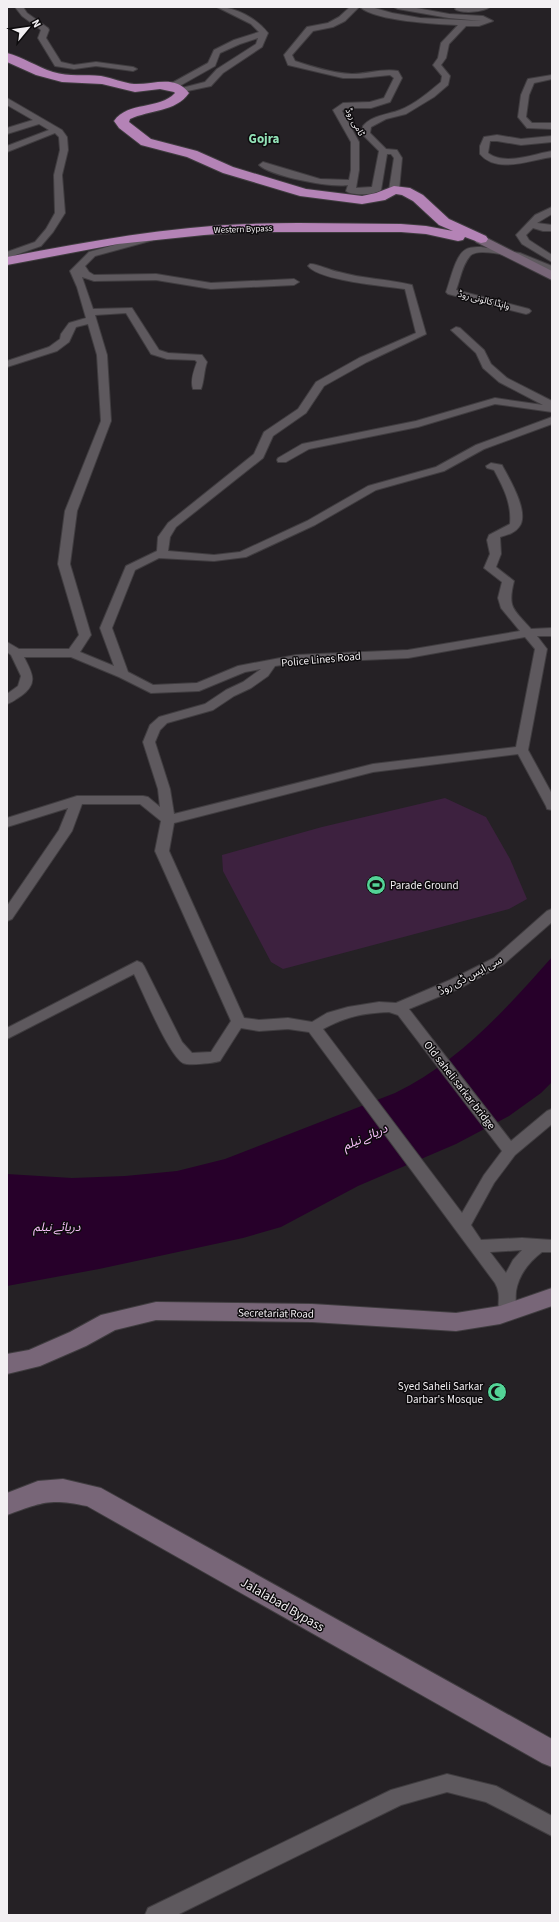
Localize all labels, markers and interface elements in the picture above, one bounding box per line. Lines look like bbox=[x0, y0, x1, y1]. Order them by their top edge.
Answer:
north arrow bbox=[8, 8, 48, 48]
text: N bbox=[28, 17, 45, 30]
street label: ٹامی روڈ bbox=[342, 106, 368, 139]
district label: Gojra bbox=[249, 130, 280, 148]
street label: Western Bypass bbox=[213, 222, 273, 237]
street label: واپڈا کالونی روڈ bbox=[457, 288, 511, 313]
street label: Police Lines Road bbox=[281, 649, 361, 670]
sports icon: Parade Ground bbox=[365, 874, 387, 896]
place label: Parade Ground bbox=[390, 878, 459, 893]
street label: سی ایس ڈی روڈ bbox=[435, 952, 505, 999]
street label: Old saheli sarkar bridge bbox=[420, 1038, 499, 1133]
water label: دریائے نیلم bbox=[339, 1120, 390, 1155]
water label: دریائے نیلم bbox=[32, 1219, 81, 1236]
street label: Secretariat Road bbox=[238, 1305, 314, 1322]
place label: Syed Saheli Sarkar Darbar's Mosque bbox=[398, 1379, 484, 1407]
mosque icon: Syed Saheli Sarkar Darbar's Mosque bbox=[486, 1381, 508, 1403]
street label: Jalalabad Bypass bbox=[237, 1574, 328, 1636]

